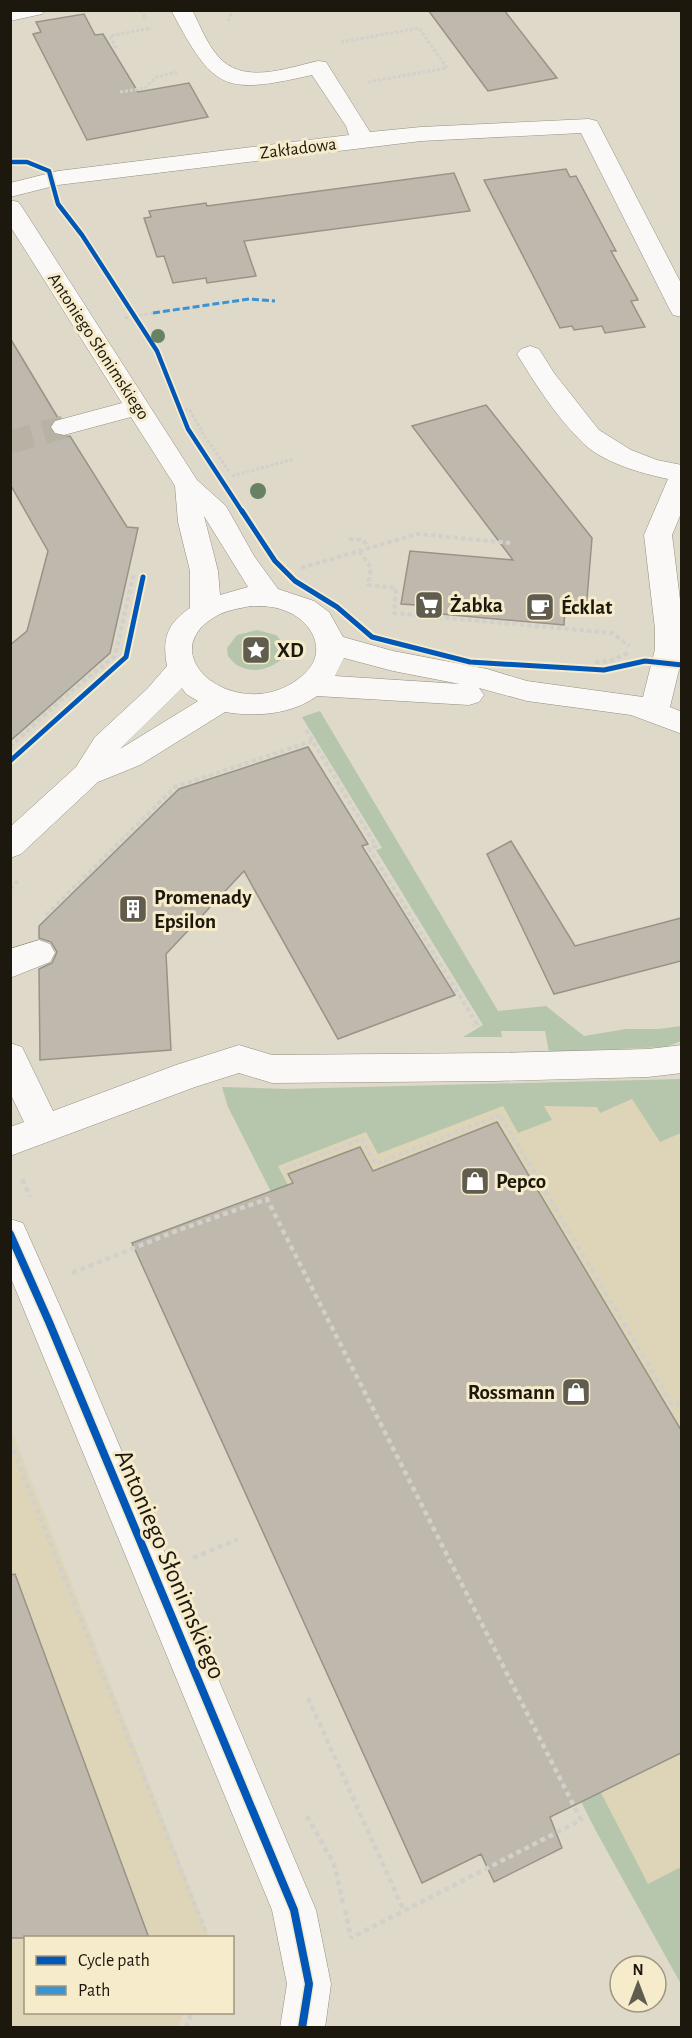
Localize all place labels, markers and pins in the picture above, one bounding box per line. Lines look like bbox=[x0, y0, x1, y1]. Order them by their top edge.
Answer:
supermarket icon: Żabka bbox=[413, 589, 445, 621]
cafe icon: Écklat bbox=[524, 591, 556, 623]
place label: Żabka bbox=[450, 594, 503, 616]
place label: Écklat bbox=[561, 594, 612, 618]
place icon: XD bbox=[240, 634, 272, 666]
place label: XD bbox=[277, 640, 304, 661]
place label: Promenady Epsilon bbox=[154, 887, 252, 932]
building icon: Promenady Epsilon bbox=[117, 893, 149, 925]
shop icon: Pepco bbox=[459, 1165, 491, 1197]
place label: Pepco bbox=[496, 1171, 546, 1192]
shop icon: Rossmann bbox=[560, 1376, 592, 1408]
place label: Rossmann bbox=[468, 1382, 555, 1403]

